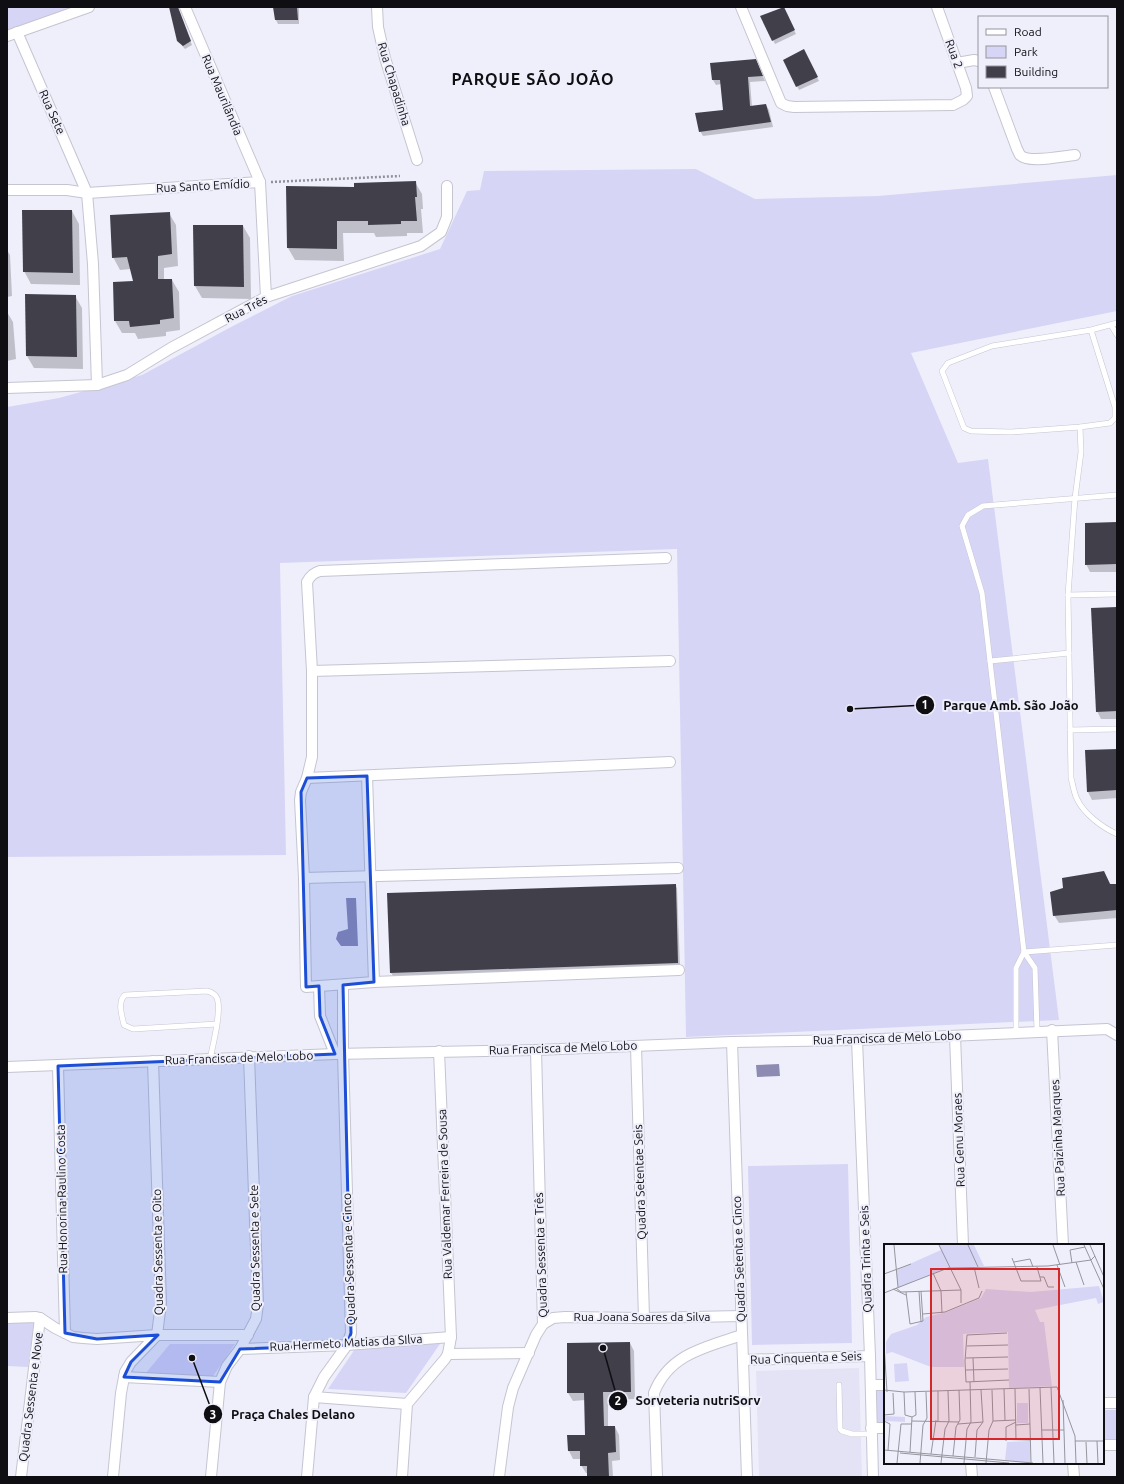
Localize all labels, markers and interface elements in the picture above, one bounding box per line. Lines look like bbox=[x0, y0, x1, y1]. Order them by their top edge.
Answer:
legend bbox=[978, 16, 1108, 88]
text: Road bbox=[1014, 25, 1042, 38]
street label: Rua 2 bbox=[943, 38, 966, 70]
street label: Rua Chapadinha bbox=[376, 41, 413, 127]
text: Park bbox=[1014, 45, 1038, 58]
street label: Rua Maurilândia bbox=[200, 52, 245, 137]
text: Building bbox=[1014, 65, 1058, 78]
district label: PARQUE SÃO JOÃO bbox=[451, 69, 615, 88]
street label: Rua Sete bbox=[37, 87, 68, 136]
street label: Rua Santo Emídio bbox=[156, 177, 250, 194]
street label: Rua Três bbox=[222, 292, 269, 325]
callout: Parque Amb. São João bbox=[915, 693, 1087, 718]
text: 1 bbox=[922, 698, 928, 711]
text: Parque Amb. São João bbox=[943, 698, 1079, 712]
street label: Rua Francisca de Melo Lobo bbox=[812, 1028, 961, 1047]
street label: Rua Francisca de Melo Lobo bbox=[488, 1038, 637, 1057]
street label: Rua Francisca de Melo Lobo bbox=[164, 1048, 313, 1067]
street label: Rua Paizinha Marques bbox=[1048, 1079, 1067, 1197]
street label: Rua Genu Moraes bbox=[950, 1093, 967, 1187]
street label: Rua Valdemar Ferreira de Sousa bbox=[435, 1109, 454, 1279]
street label: Rua Honorina Raulino Costa bbox=[54, 1124, 69, 1274]
street label: Quadra Setentae Seis bbox=[631, 1124, 648, 1240]
street label: Quadra Sessenta e Sete bbox=[247, 1184, 262, 1312]
street label: Quadra Sessenta e Oito bbox=[150, 1189, 165, 1315]
street label: Quadra Sessenta e Três bbox=[532, 1192, 549, 1318]
street label: Quadra Sessenta e Cinco bbox=[340, 1193, 357, 1325]
street label: Quadra Setenta e Cinco bbox=[730, 1196, 747, 1322]
street label: Quadra Trinta e Seis bbox=[857, 1205, 874, 1313]
inset map bbox=[884, 1244, 1104, 1464]
street label: Rua Joana Soares da Silva bbox=[574, 1310, 710, 1323]
street label: Quadra Sessenta e Nove bbox=[16, 1331, 45, 1463]
street label: Rua Hermeto Matias da SIlva bbox=[269, 1332, 423, 1353]
street label: Rua Cinquenta e Seis bbox=[750, 1349, 862, 1366]
callout: Sorveteria nutriSorv bbox=[608, 1388, 769, 1413]
text: Sorveteria nutriSorv bbox=[636, 1393, 760, 1407]
text: 2 bbox=[615, 1394, 622, 1407]
callout: Praça Chales Delano bbox=[203, 1402, 363, 1427]
text: Praça Chales Delano bbox=[231, 1407, 355, 1422]
text: 3 bbox=[210, 1408, 216, 1421]

